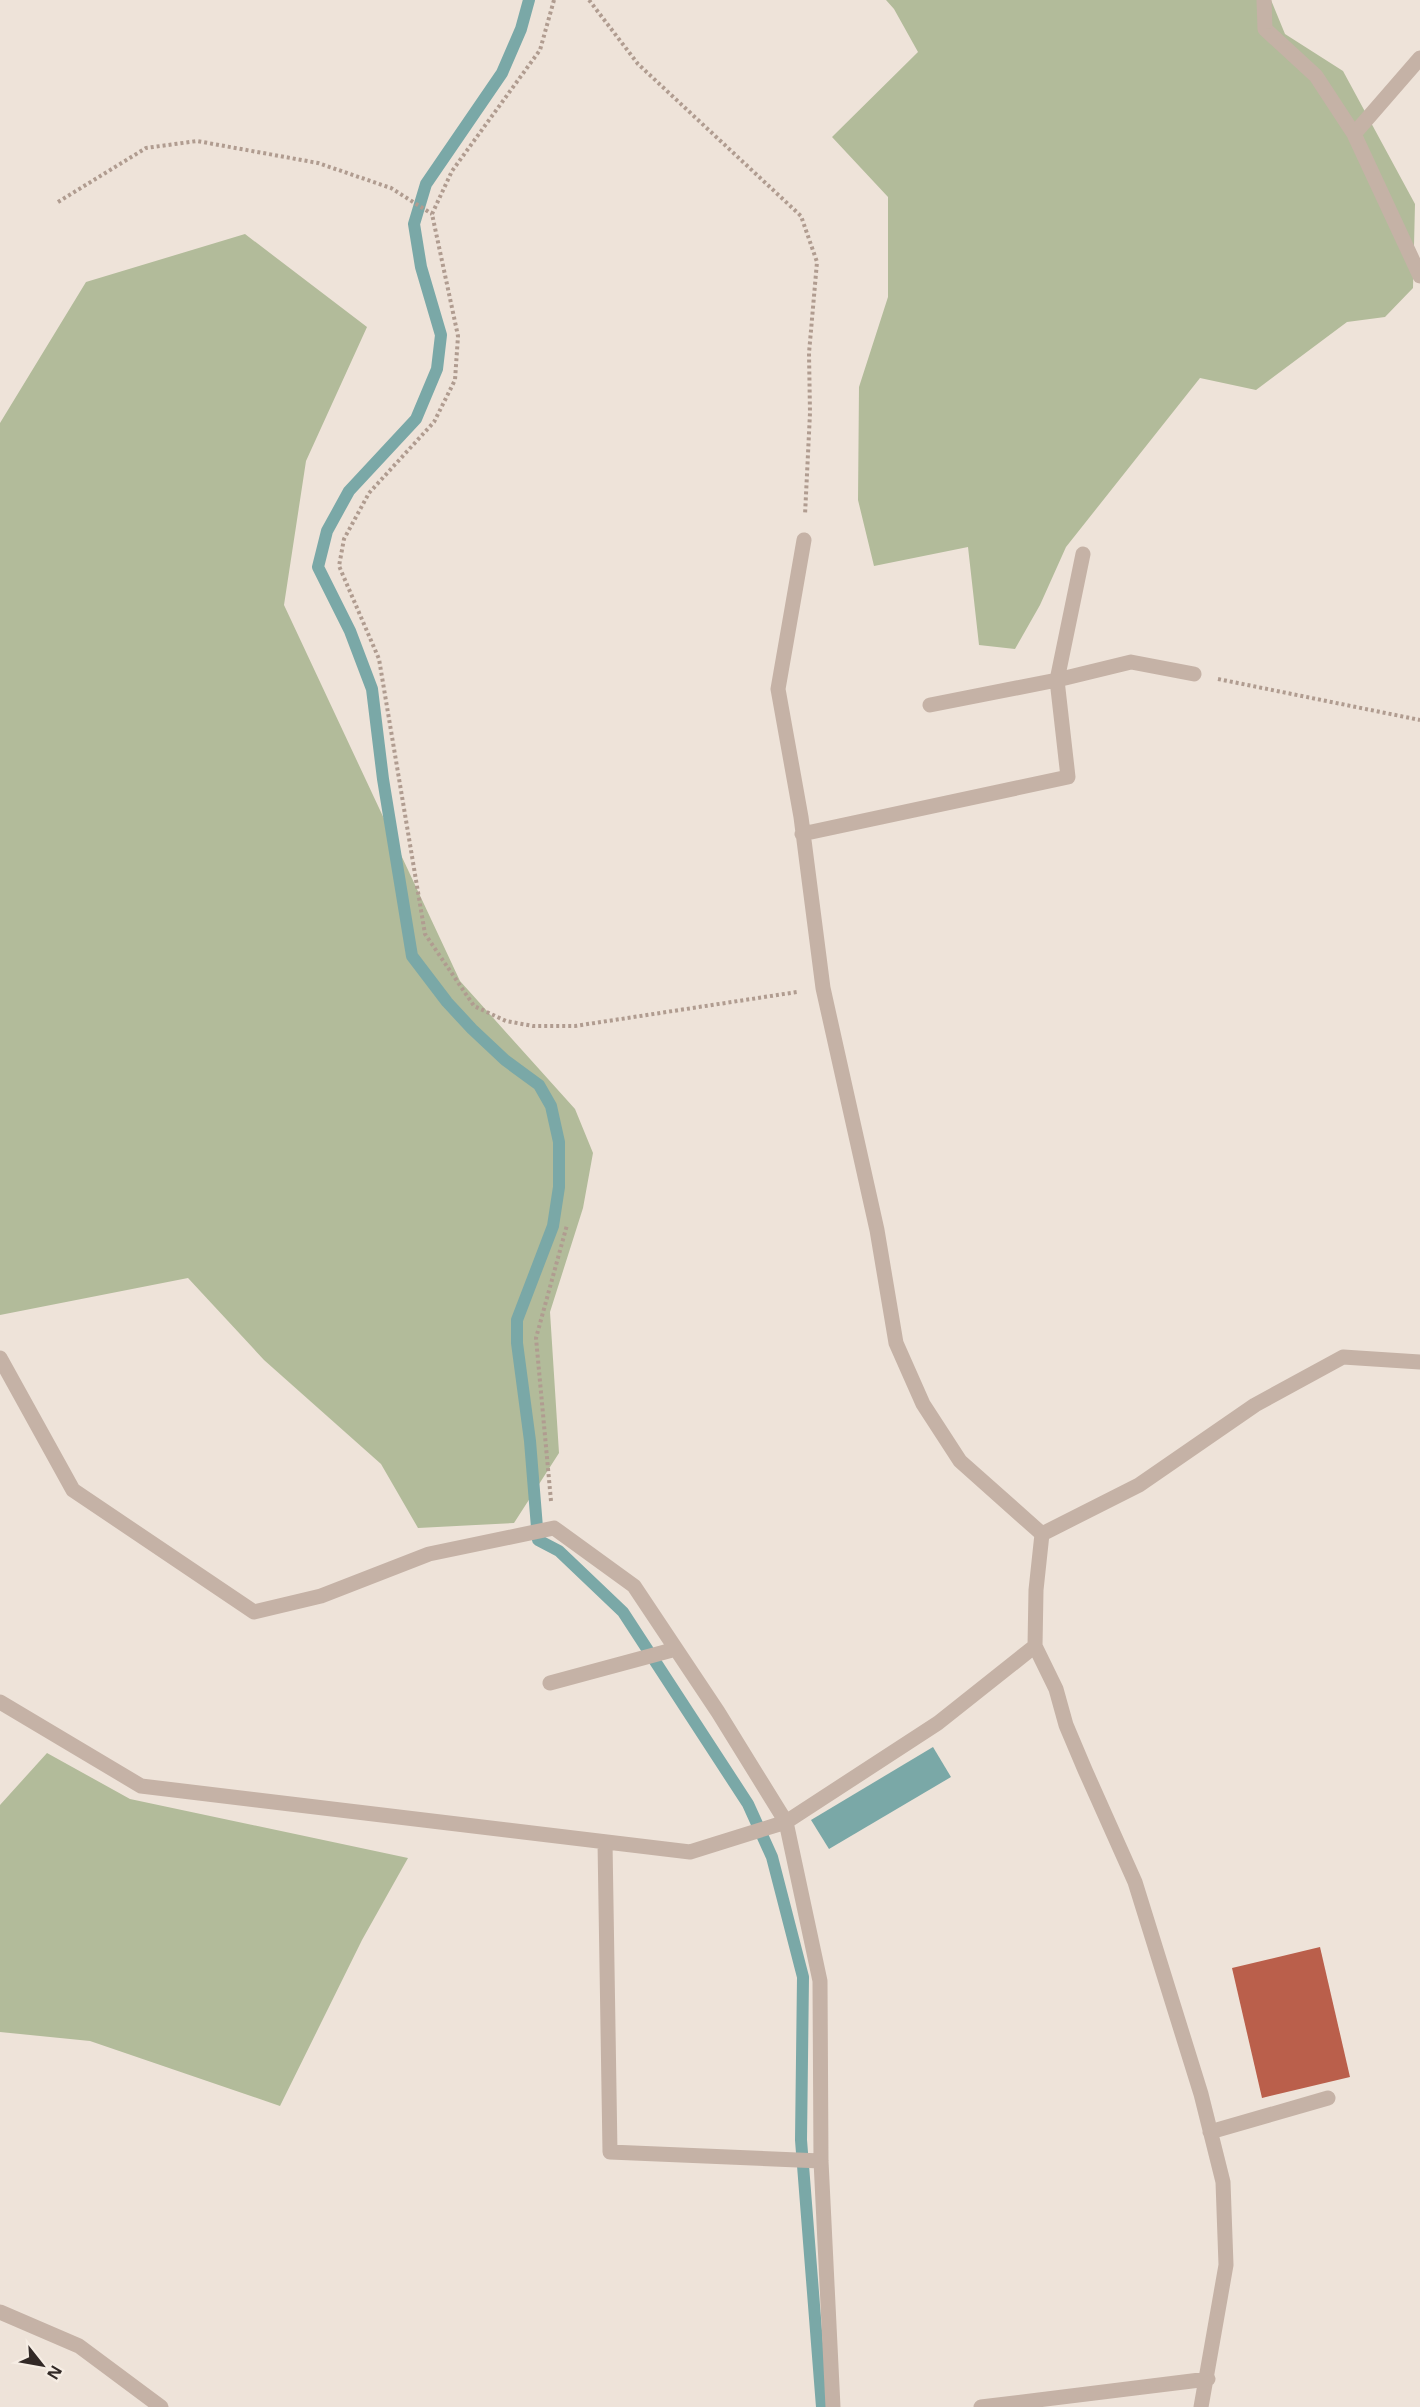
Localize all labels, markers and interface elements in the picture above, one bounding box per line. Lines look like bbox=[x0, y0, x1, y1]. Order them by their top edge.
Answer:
north arrow bbox=[12, 2335, 72, 2395]
text: N bbox=[42, 2361, 68, 2384]

